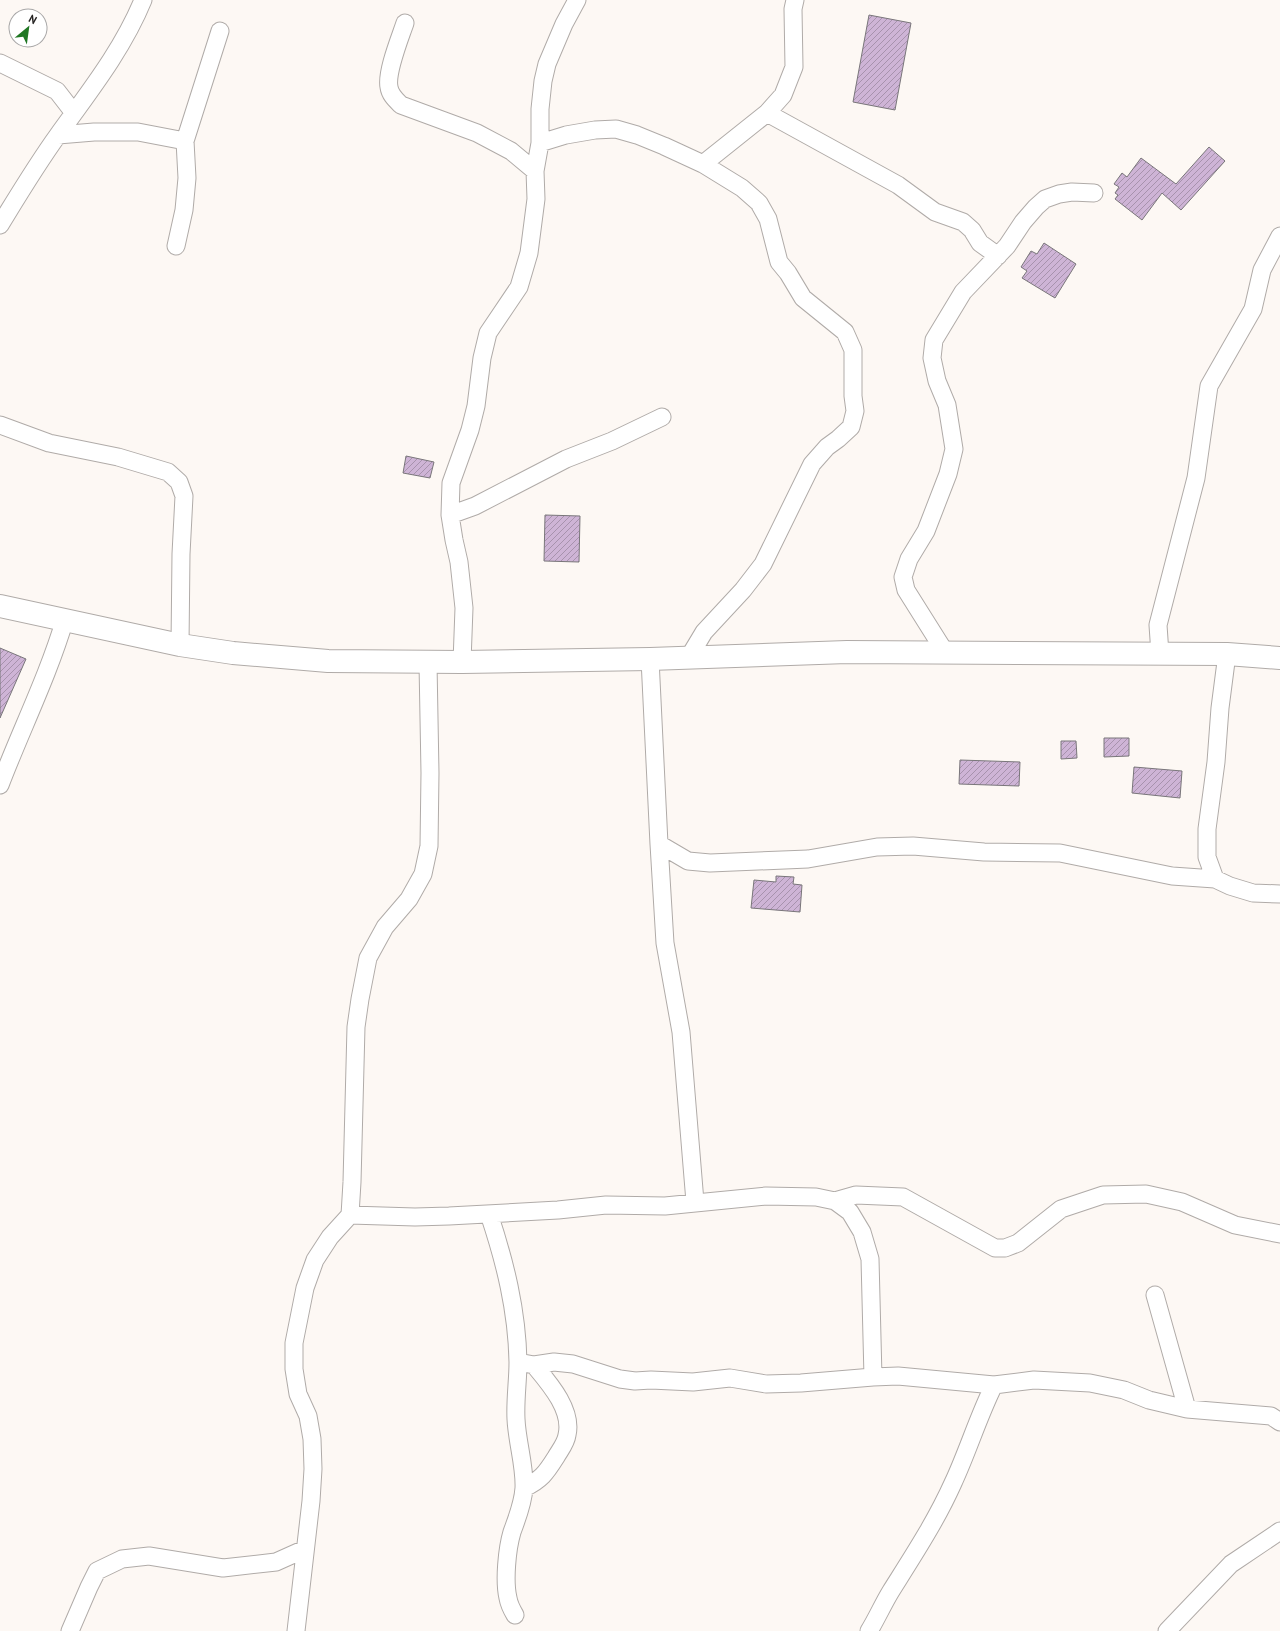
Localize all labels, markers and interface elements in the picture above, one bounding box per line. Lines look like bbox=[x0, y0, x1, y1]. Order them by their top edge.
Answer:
north arrow bbox=[8, 8, 48, 48]
text: N bbox=[26, 11, 39, 27]

